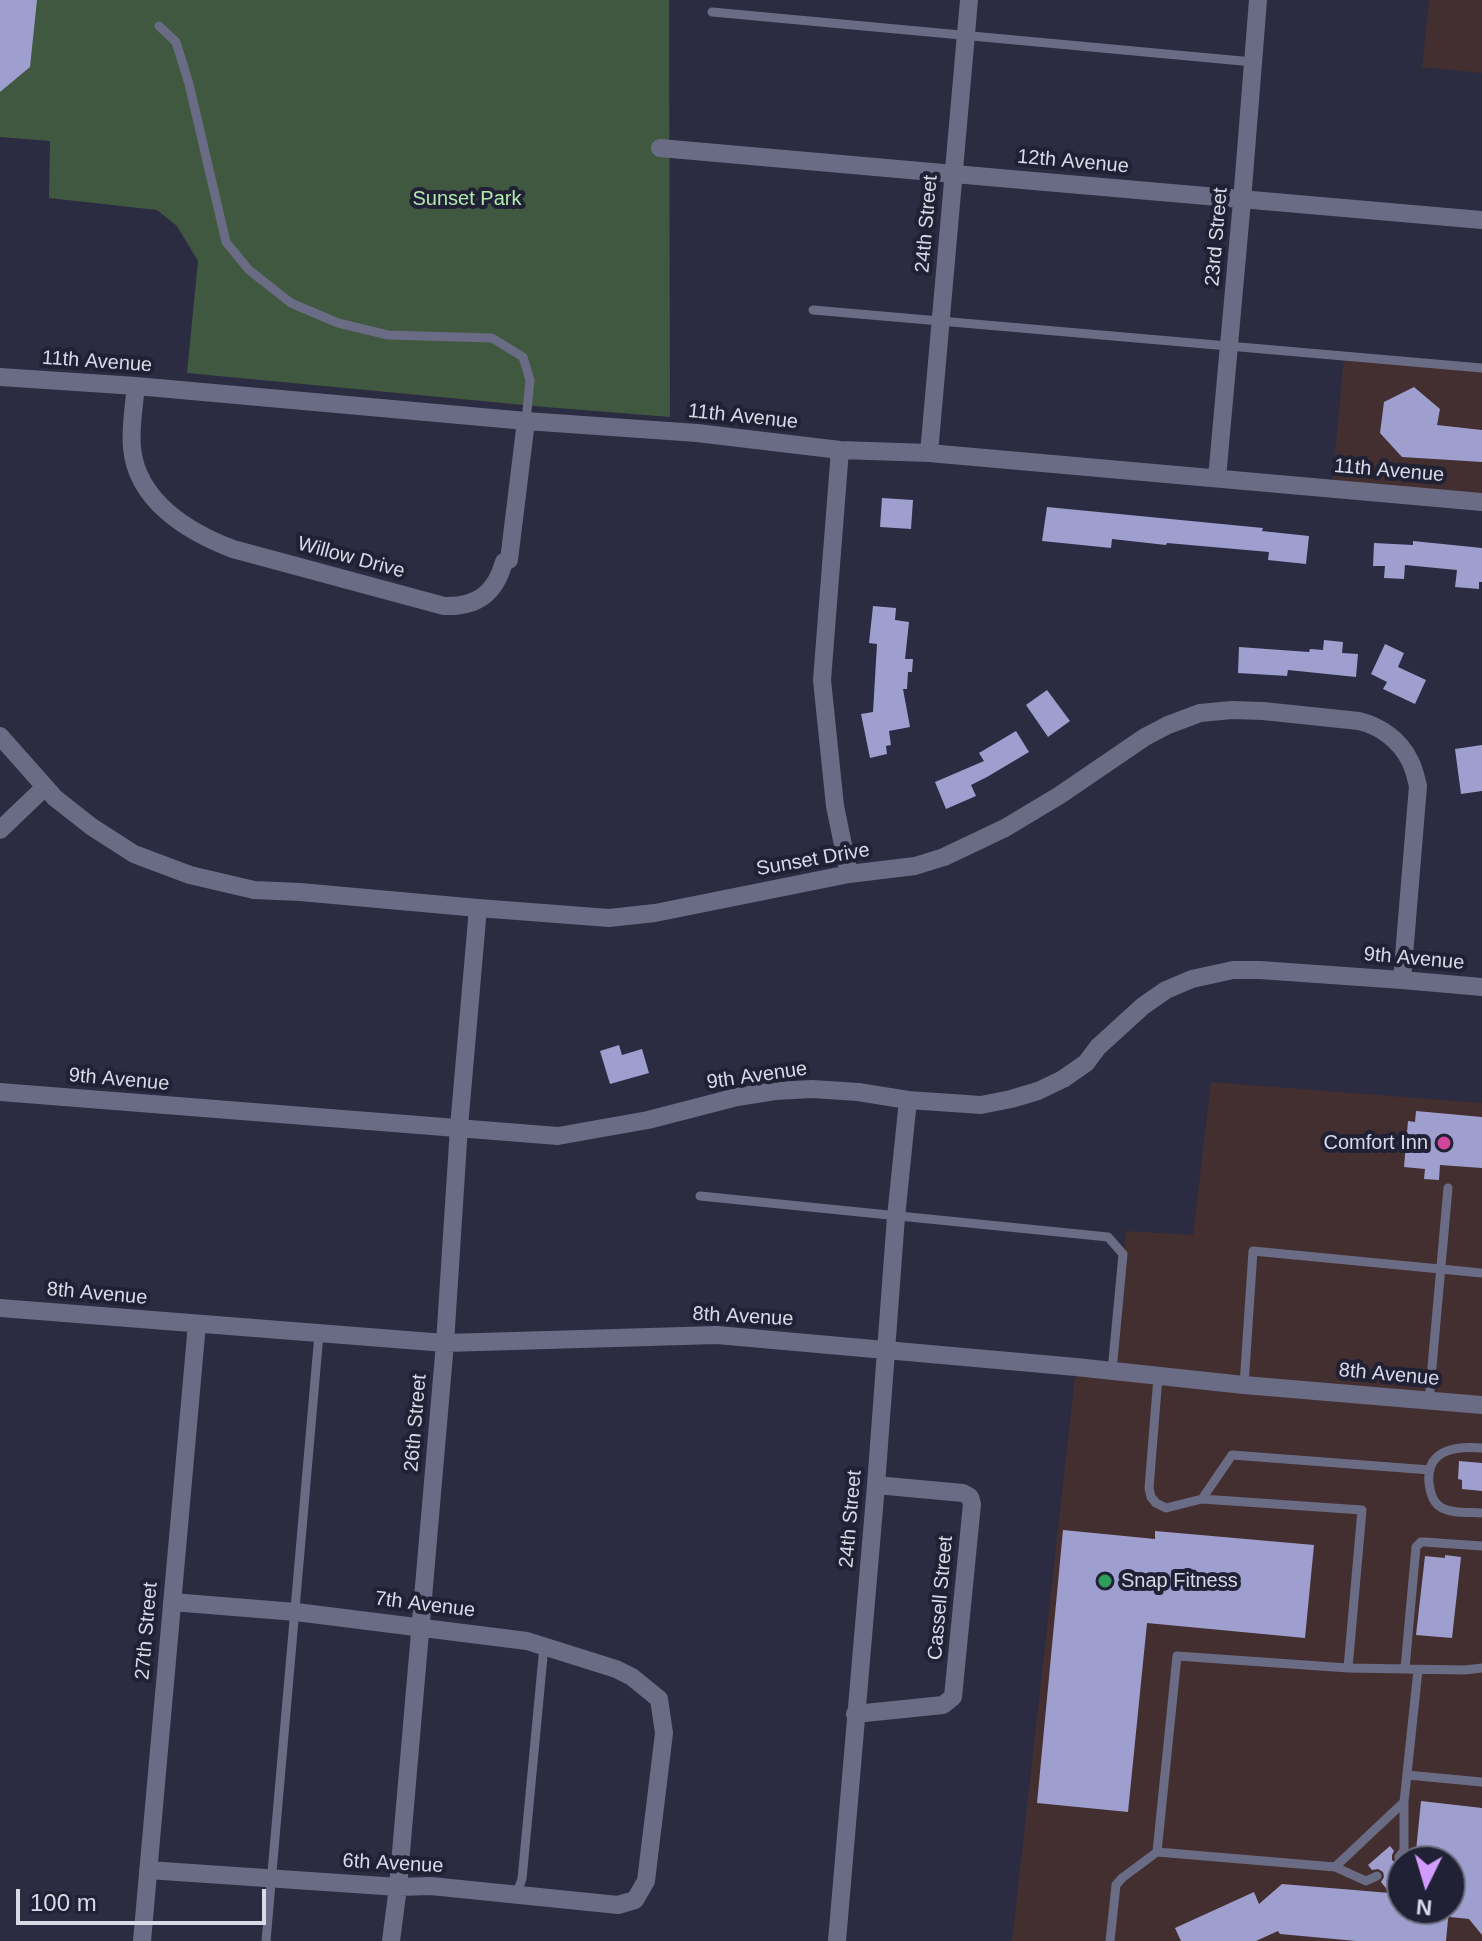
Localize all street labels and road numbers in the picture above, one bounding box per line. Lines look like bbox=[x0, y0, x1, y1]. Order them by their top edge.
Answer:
street label: 12th Avenue bbox=[1016, 145, 1130, 179]
street label: 24th Street bbox=[911, 174, 943, 274]
street label: 23rd Street bbox=[1201, 187, 1233, 287]
street label: 11th Avenue bbox=[41, 346, 153, 378]
street label: 11th Avenue bbox=[687, 399, 799, 435]
street label: 11th Avenue bbox=[1333, 454, 1445, 488]
street label: Willow Drive bbox=[295, 532, 407, 584]
street label: Sunset Drive bbox=[755, 838, 871, 882]
street label: 9th Avenue bbox=[1363, 943, 1465, 975]
street label: 9th Avenue bbox=[705, 1057, 809, 1095]
street label: 9th Avenue bbox=[68, 1064, 170, 1096]
street label: 8th Avenue bbox=[46, 1278, 148, 1310]
street label: 8th Avenue bbox=[692, 1302, 794, 1332]
street label: 8th Avenue bbox=[1338, 1359, 1440, 1391]
street label: 26th Street bbox=[400, 1373, 432, 1473]
street label: 24th Street bbox=[835, 1469, 867, 1569]
street label: Cassell Street bbox=[924, 1535, 958, 1661]
street label: 27th Street bbox=[131, 1581, 163, 1681]
street label: 7th Avenue bbox=[373, 1587, 477, 1623]
street label: 6th Avenue bbox=[342, 1849, 444, 1879]

